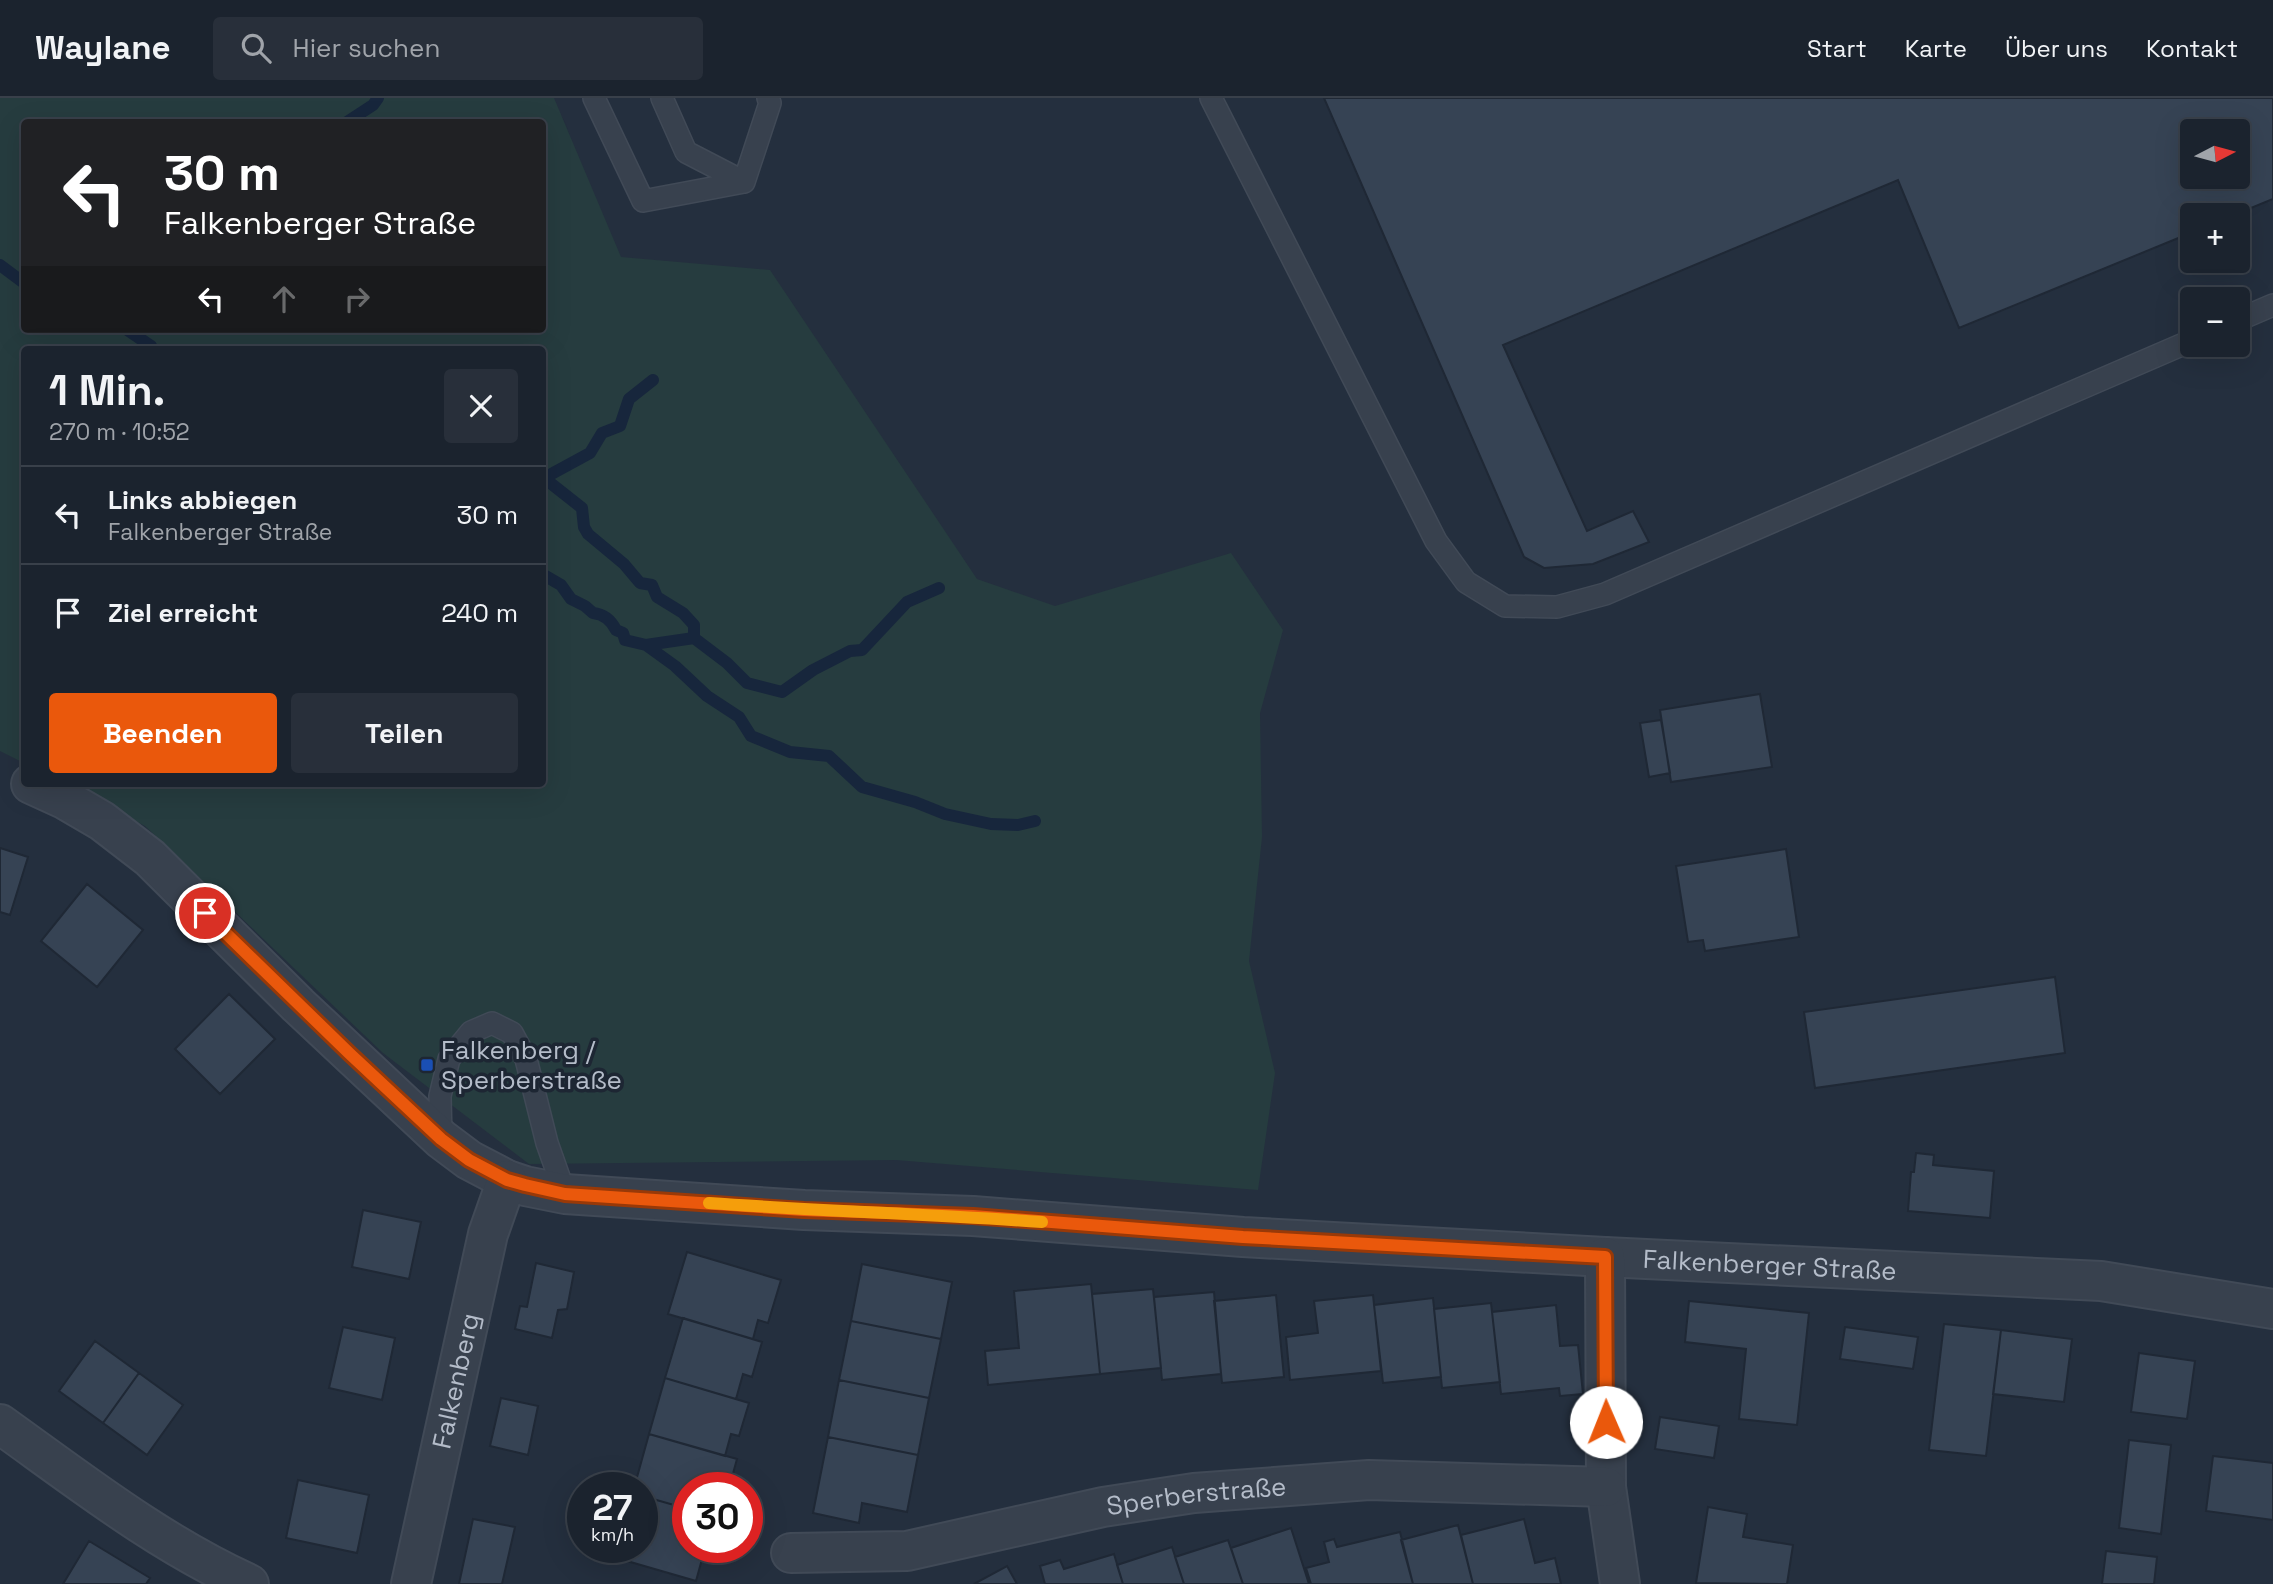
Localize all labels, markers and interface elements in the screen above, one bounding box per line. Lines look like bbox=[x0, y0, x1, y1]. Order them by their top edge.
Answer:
search box bbox=[213, 17, 703, 80]
text: Waylane bbox=[35, 27, 171, 69]
icon: search bbox=[237, 29, 275, 67]
text: Hier suchen bbox=[293, 31, 440, 65]
text: Start bbox=[1807, 33, 1867, 64]
text: Karte bbox=[1905, 33, 1967, 64]
text: Über uns bbox=[2005, 33, 2108, 64]
text: Kontakt bbox=[2146, 33, 2238, 64]
north arrow bbox=[2180, 119, 2250, 189]
map controls bbox=[2180, 119, 2250, 357]
text: 30 m bbox=[164, 142, 280, 204]
icon: left bbox=[49, 147, 140, 238]
text: Falkenberger Straße bbox=[164, 203, 476, 243]
button: + bbox=[2180, 203, 2250, 273]
icon: left bbox=[192, 280, 230, 318]
icon: ahead bbox=[265, 280, 303, 318]
icon: right bbox=[338, 280, 376, 318]
button: − bbox=[2180, 287, 2250, 357]
text: 1 Min. bbox=[49, 364, 165, 417]
button: close bbox=[444, 369, 518, 443]
text: 270 m · 10:52 bbox=[49, 417, 190, 447]
text: Links abbiegen bbox=[108, 483, 297, 517]
icon: left bbox=[49, 496, 87, 534]
text: 30 m bbox=[457, 498, 518, 532]
text: Falkenberger Straße bbox=[108, 517, 332, 547]
icon: arrive bbox=[49, 594, 87, 632]
text: Ziel erreicht bbox=[108, 596, 258, 630]
text: 240 m bbox=[441, 596, 518, 630]
button: Beenden bbox=[49, 693, 277, 773]
button: Teilen bbox=[291, 693, 518, 773]
pin bbox=[175, 883, 235, 943]
icon: arrive bbox=[186, 894, 224, 932]
place label: Falkenberg / Sperberstraße bbox=[441, 1033, 622, 1097]
marker: Falkenberg / Sperberstraße bbox=[419, 1057, 435, 1073]
street label: Falkenberger Straße bbox=[1642, 1242, 1897, 1288]
street label: Falkenberg bbox=[424, 1310, 487, 1452]
position arrow bbox=[1569, 1385, 1643, 1459]
street label: Sperberstraße bbox=[1104, 1469, 1288, 1523]
speed limit sign: 30 bbox=[672, 1472, 763, 1563]
text: 27 bbox=[593, 1486, 632, 1530]
text: km/h bbox=[591, 1523, 634, 1546]

